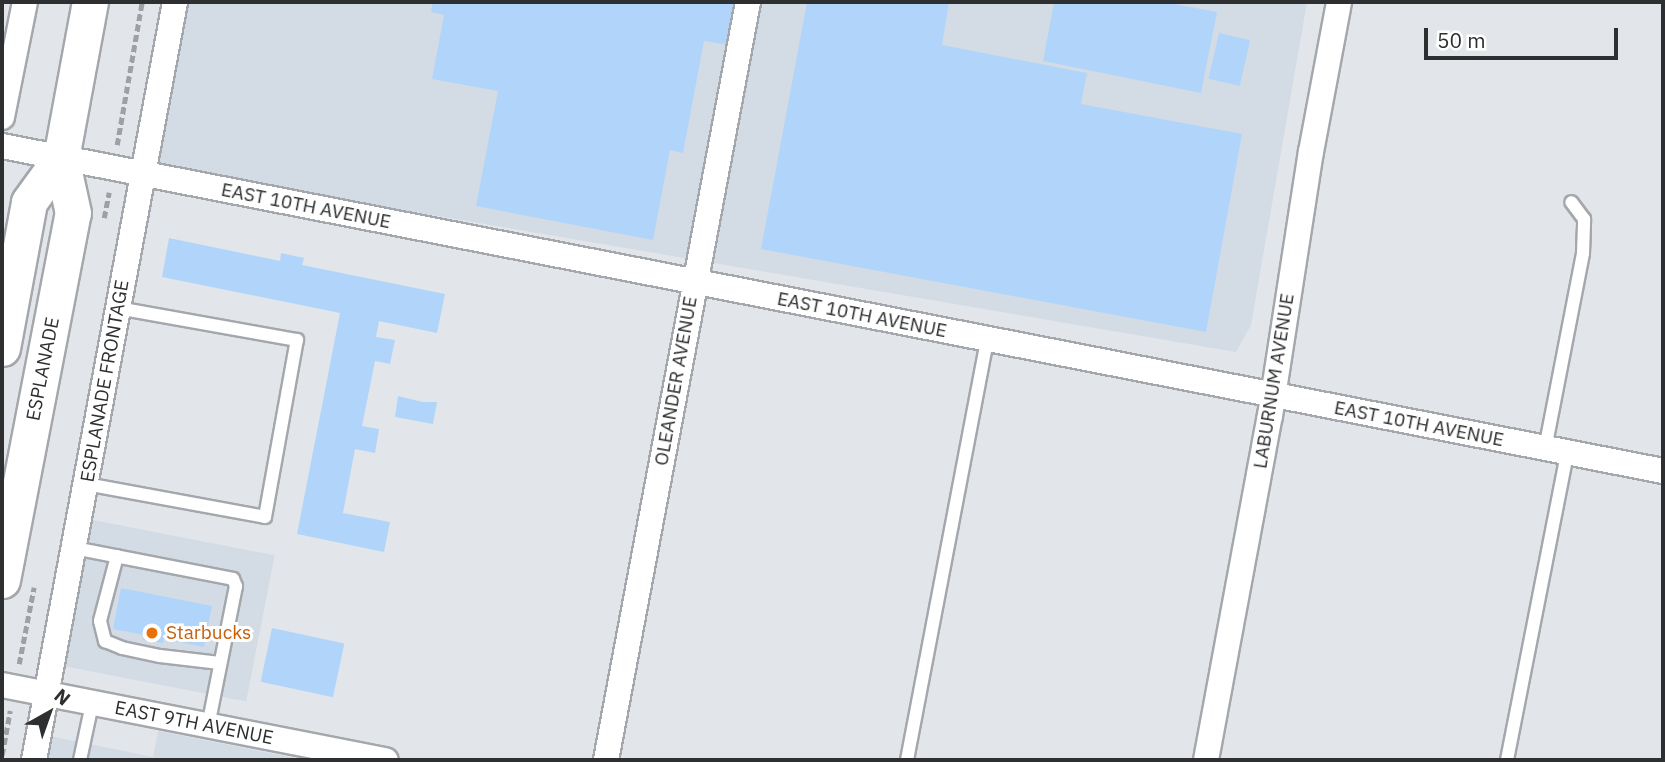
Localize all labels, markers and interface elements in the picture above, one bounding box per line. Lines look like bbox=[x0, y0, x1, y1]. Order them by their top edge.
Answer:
scale bar bbox=[1427, 14, 1621, 58]
text: 50 m bbox=[1437, 26, 1486, 54]
street label: EAST 10TH AVENUE bbox=[219, 178, 393, 234]
street label: ESPLANADE FRONTAGE bbox=[76, 278, 134, 484]
street label: EAST 10TH AVENUE bbox=[775, 287, 949, 343]
street label: LABURNUM AVENUE bbox=[1249, 292, 1299, 470]
street label: OLEANDER AVENUE bbox=[650, 295, 702, 467]
street label: ESPLANADE bbox=[22, 315, 64, 423]
street label: EAST 10TH AVENUE bbox=[1332, 396, 1506, 452]
place label: Starbucks bbox=[166, 622, 251, 644]
marker: Starbucks bbox=[144, 625, 160, 641]
north arrow bbox=[14, 678, 84, 748]
text: N bbox=[50, 683, 75, 711]
street label: EAST 9TH AVENUE bbox=[113, 696, 275, 750]

